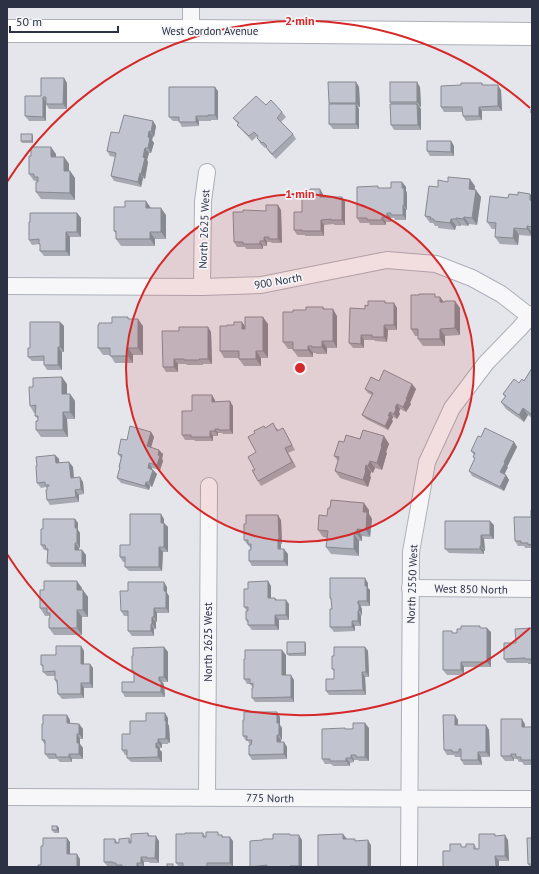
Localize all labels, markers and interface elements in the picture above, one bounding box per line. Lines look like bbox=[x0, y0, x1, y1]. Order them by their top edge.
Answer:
scale bar bbox=[10, 8, 118, 34]
text: 2 min bbox=[285, 13, 315, 28]
text: 50 m bbox=[16, 14, 42, 29]
street label: West Gordon Avenue bbox=[162, 24, 259, 38]
text: 1 min bbox=[285, 186, 315, 201]
street label: North 2625 West bbox=[196, 189, 212, 269]
street label: 900 North bbox=[253, 270, 303, 292]
centre of rings bbox=[293, 361, 307, 375]
street label: North 2550 West bbox=[404, 544, 420, 624]
street label: West 850 North bbox=[434, 581, 508, 597]
street label: North 2625 West bbox=[201, 602, 215, 682]
street label: 775 North bbox=[246, 791, 294, 805]

